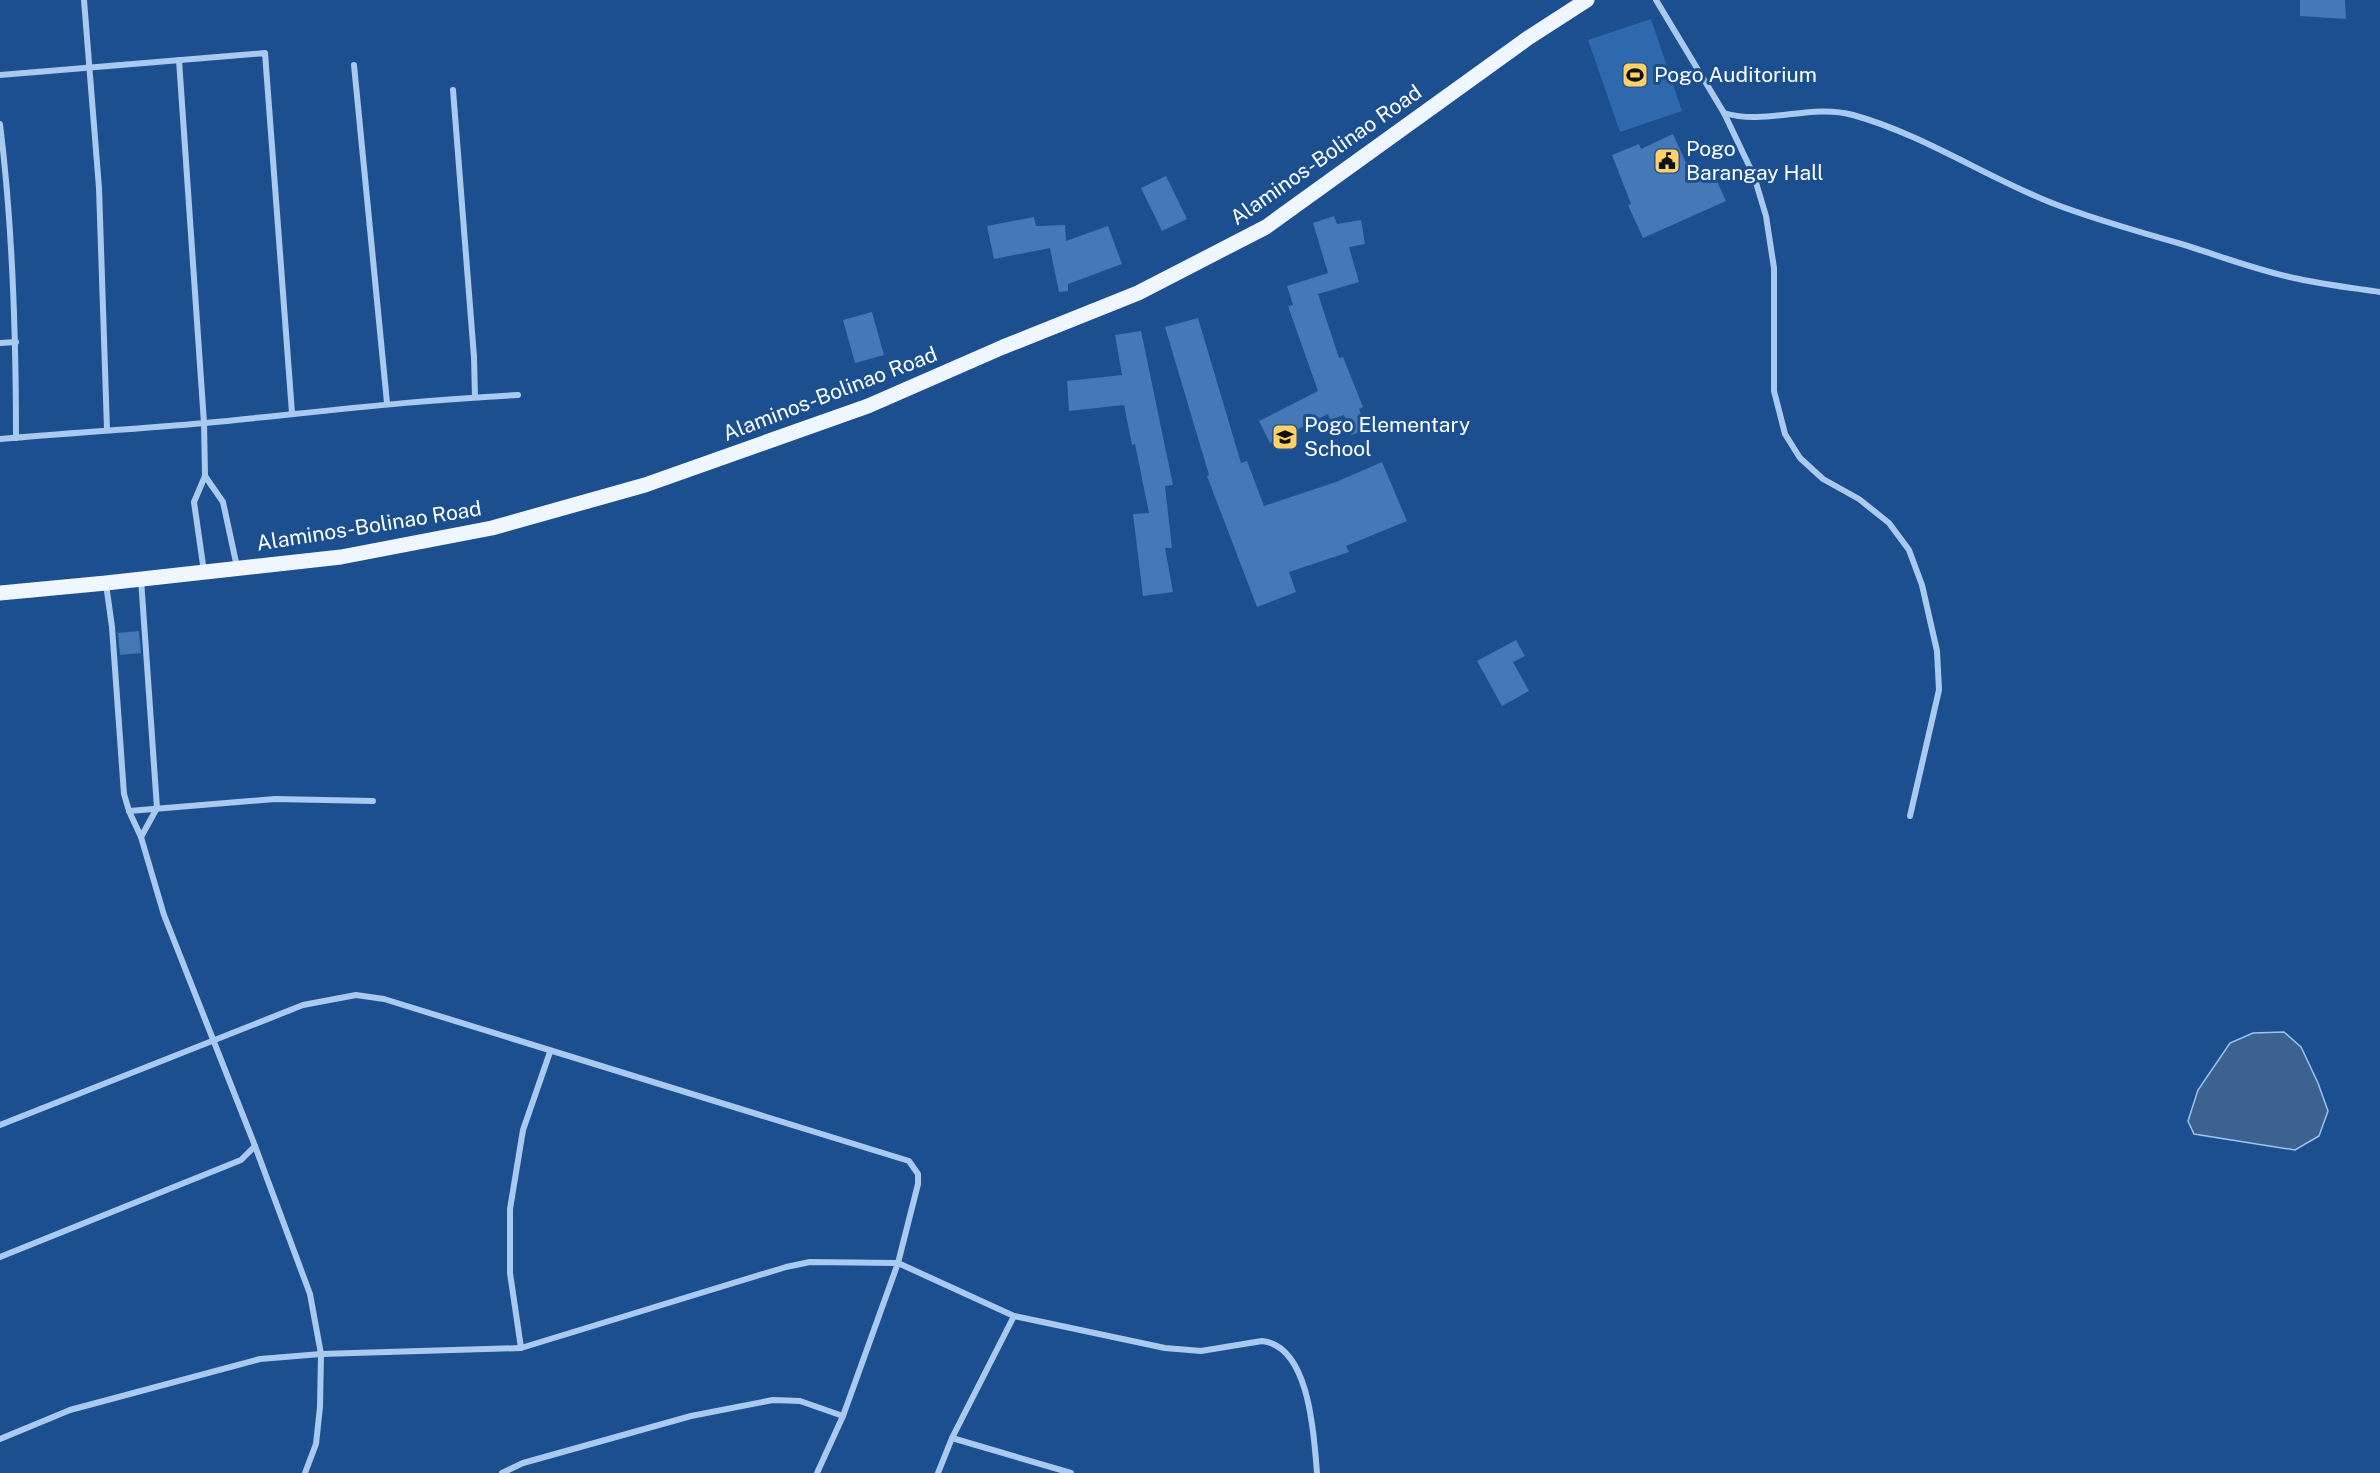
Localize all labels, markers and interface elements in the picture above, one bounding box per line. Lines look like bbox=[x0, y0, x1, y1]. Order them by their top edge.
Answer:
sports icon: Pogo Auditorium bbox=[1620, 60, 1650, 90]
place label: Pogo Auditorium bbox=[1654, 62, 1817, 87]
street label: Alaminos-Bolinao Road bbox=[1225, 79, 1426, 230]
place label: Pogo Barangay Hall bbox=[1686, 136, 1824, 185]
public building icon: Pogo Barangay Hall bbox=[1652, 146, 1682, 176]
street label: Alaminos-Bolinao Road bbox=[719, 341, 940, 446]
place label: Pogo Elementary School bbox=[1304, 412, 1470, 461]
school or university icon: Pogo Elementary School bbox=[1270, 422, 1300, 452]
street label: Alaminos-Bolinao Road bbox=[255, 495, 483, 556]

